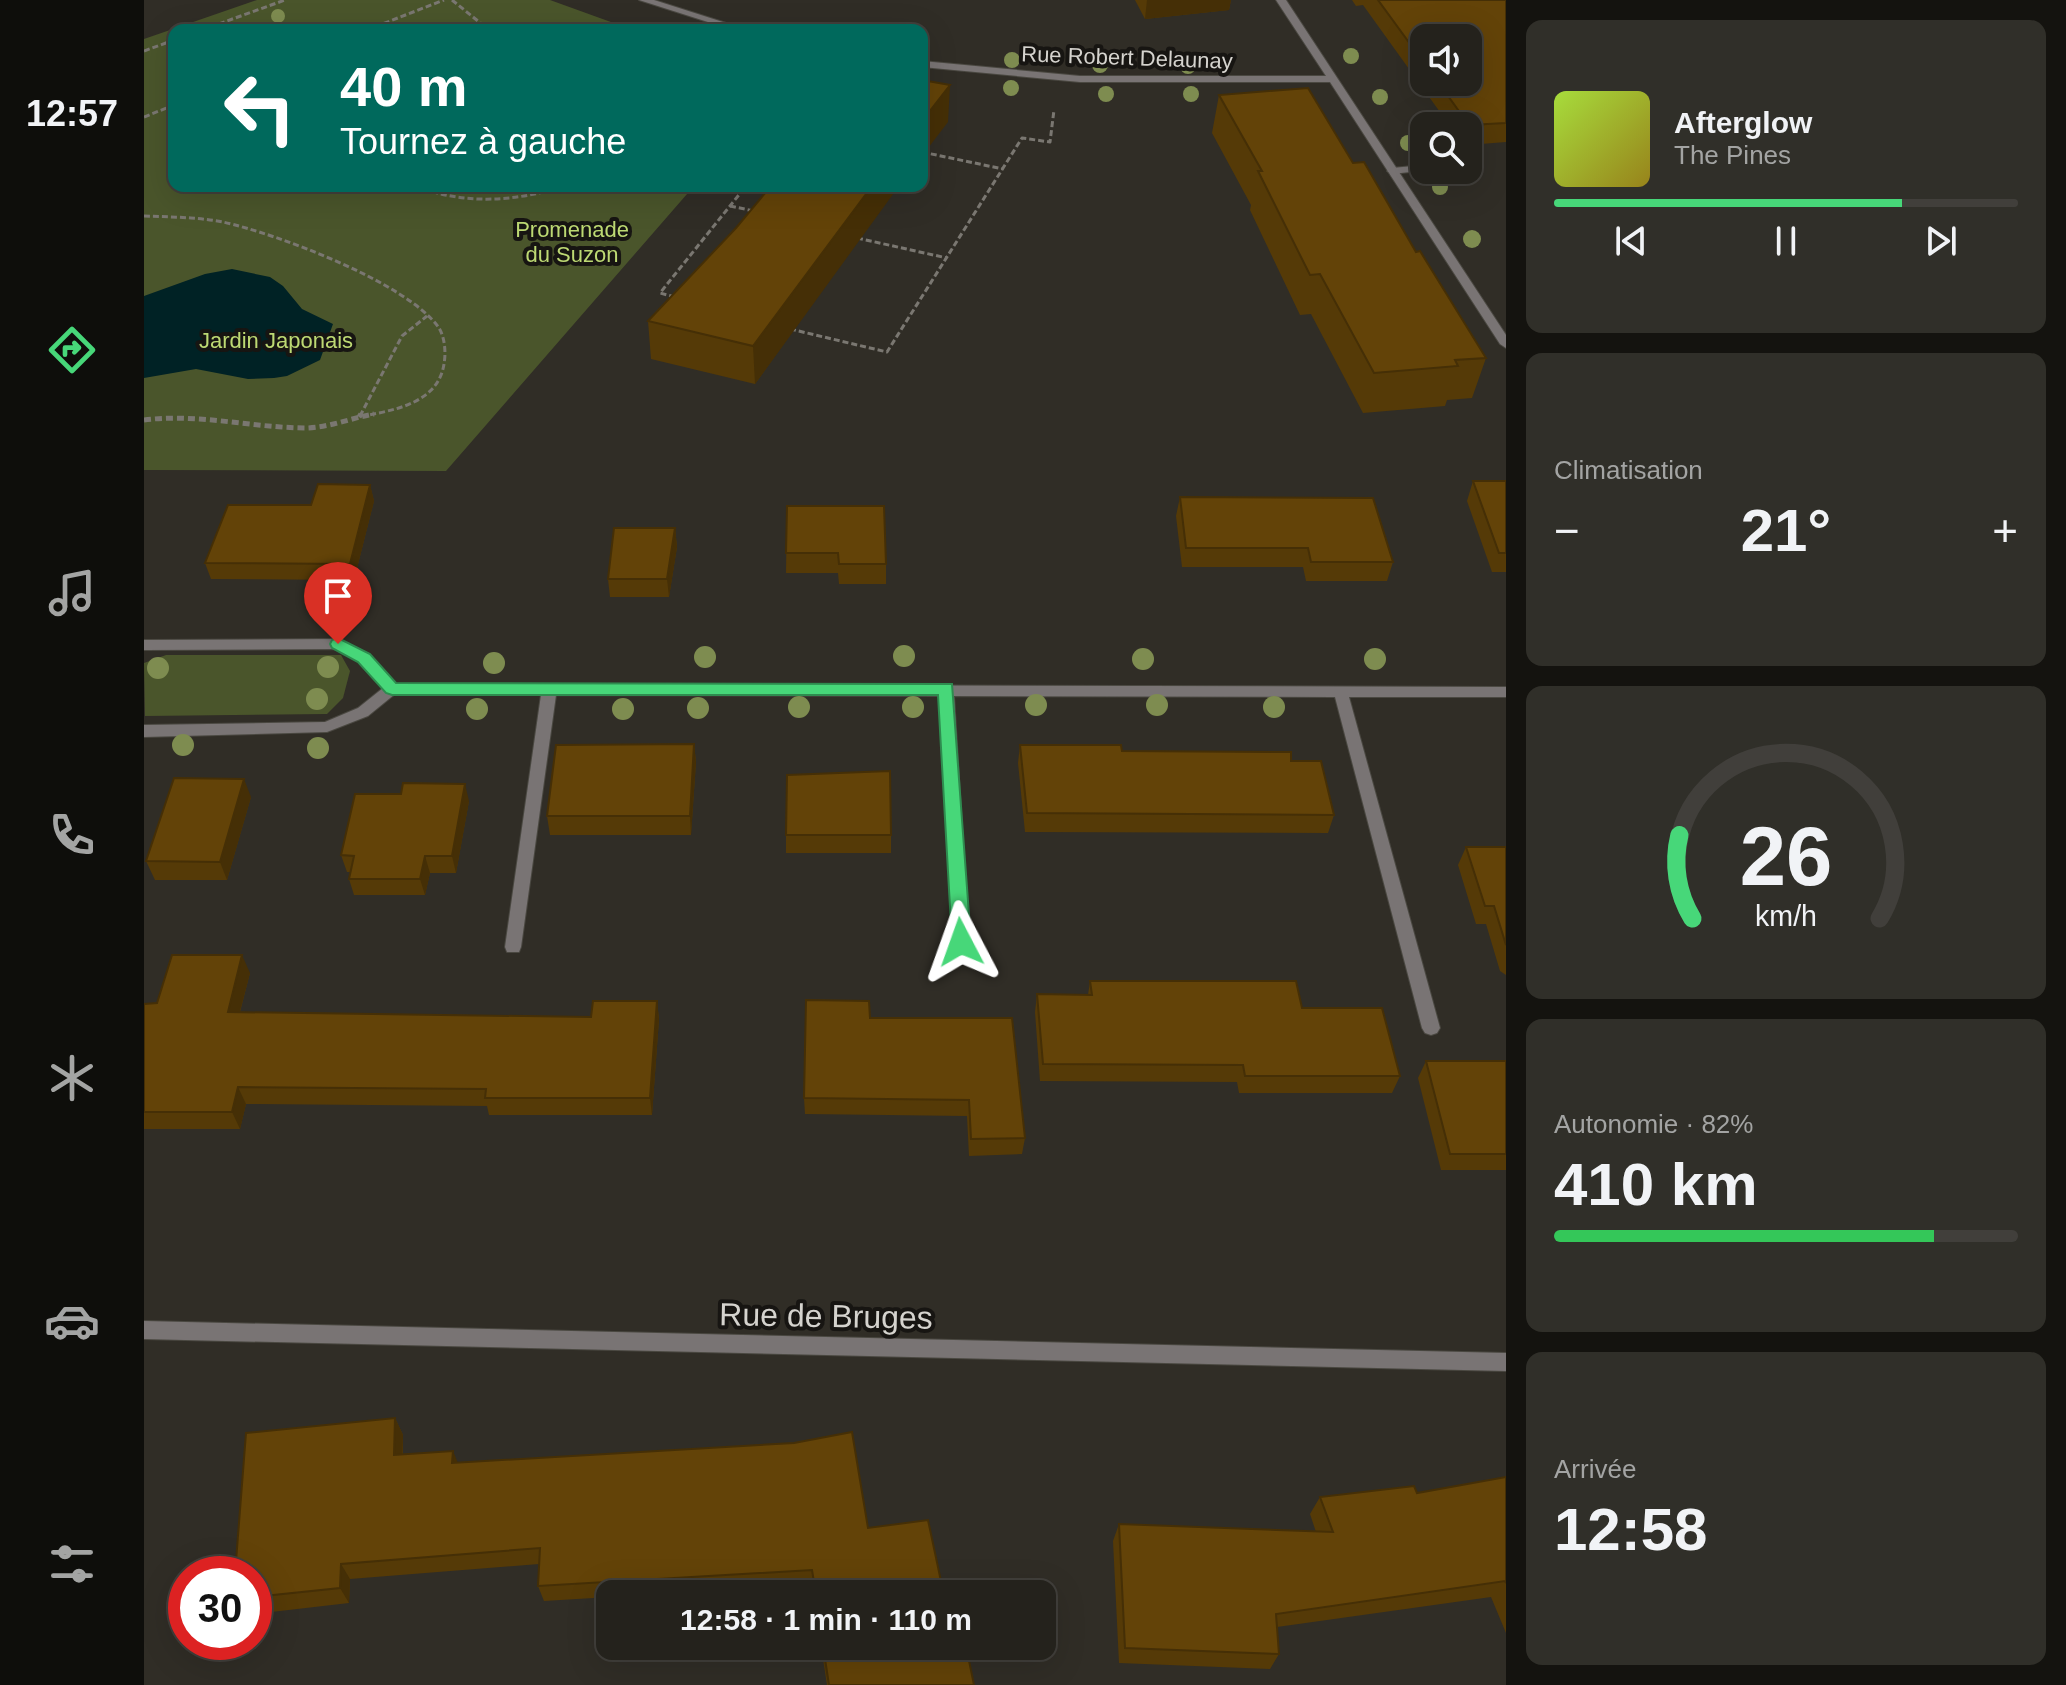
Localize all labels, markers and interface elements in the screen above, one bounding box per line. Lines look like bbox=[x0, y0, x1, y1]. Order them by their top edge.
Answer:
map controls bbox=[1410, 24, 1482, 184]
button: sound bbox=[1410, 24, 1482, 96]
street label: Rue Robert Delaunay bbox=[1021, 41, 1233, 74]
text: 40 m bbox=[340, 55, 468, 118]
icon: left bbox=[208, 56, 312, 160]
text: 12:57 bbox=[26, 93, 118, 134]
text: Afterglow bbox=[1674, 106, 1812, 139]
button: search bbox=[1410, 112, 1482, 184]
text: Tournez à gauche bbox=[340, 121, 626, 162]
text: The Pines bbox=[1674, 140, 1791, 170]
park label: Promenade du Suzon bbox=[515, 217, 629, 267]
icon: previous bbox=[1609, 219, 1653, 263]
icon: pause bbox=[1764, 219, 1808, 263]
icon: next bbox=[1919, 219, 1963, 263]
icon: directions bbox=[44, 322, 100, 378]
park label: Jardin Japonais bbox=[199, 328, 353, 353]
text: Climatisation bbox=[1554, 455, 1703, 485]
text: 21° bbox=[1741, 497, 1831, 564]
text: − bbox=[1554, 506, 1580, 555]
text: + bbox=[1992, 506, 2018, 555]
pin bbox=[304, 562, 372, 644]
icon: music bbox=[44, 565, 100, 621]
icon: arrive bbox=[316, 574, 360, 618]
icon: phone bbox=[44, 807, 100, 863]
text: 26 bbox=[1740, 809, 1832, 902]
position arrow bbox=[919, 900, 1003, 984]
text: km/h bbox=[1755, 900, 1817, 932]
icon: climate bbox=[44, 1050, 100, 1106]
text: Autonomie · 82% bbox=[1554, 1109, 1753, 1139]
text: 410 km bbox=[1554, 1151, 1758, 1218]
icon: car bbox=[44, 1293, 100, 1349]
street label: Rue de Bruges bbox=[719, 1296, 933, 1336]
text: Arrivée bbox=[1554, 1454, 1636, 1484]
text: 12:58 bbox=[1554, 1496, 1707, 1563]
icon: filters bbox=[44, 1536, 100, 1592]
speed limit sign: 30 bbox=[168, 1556, 272, 1660]
text: 12:58 · 1 min · 110 m bbox=[680, 1603, 972, 1636]

